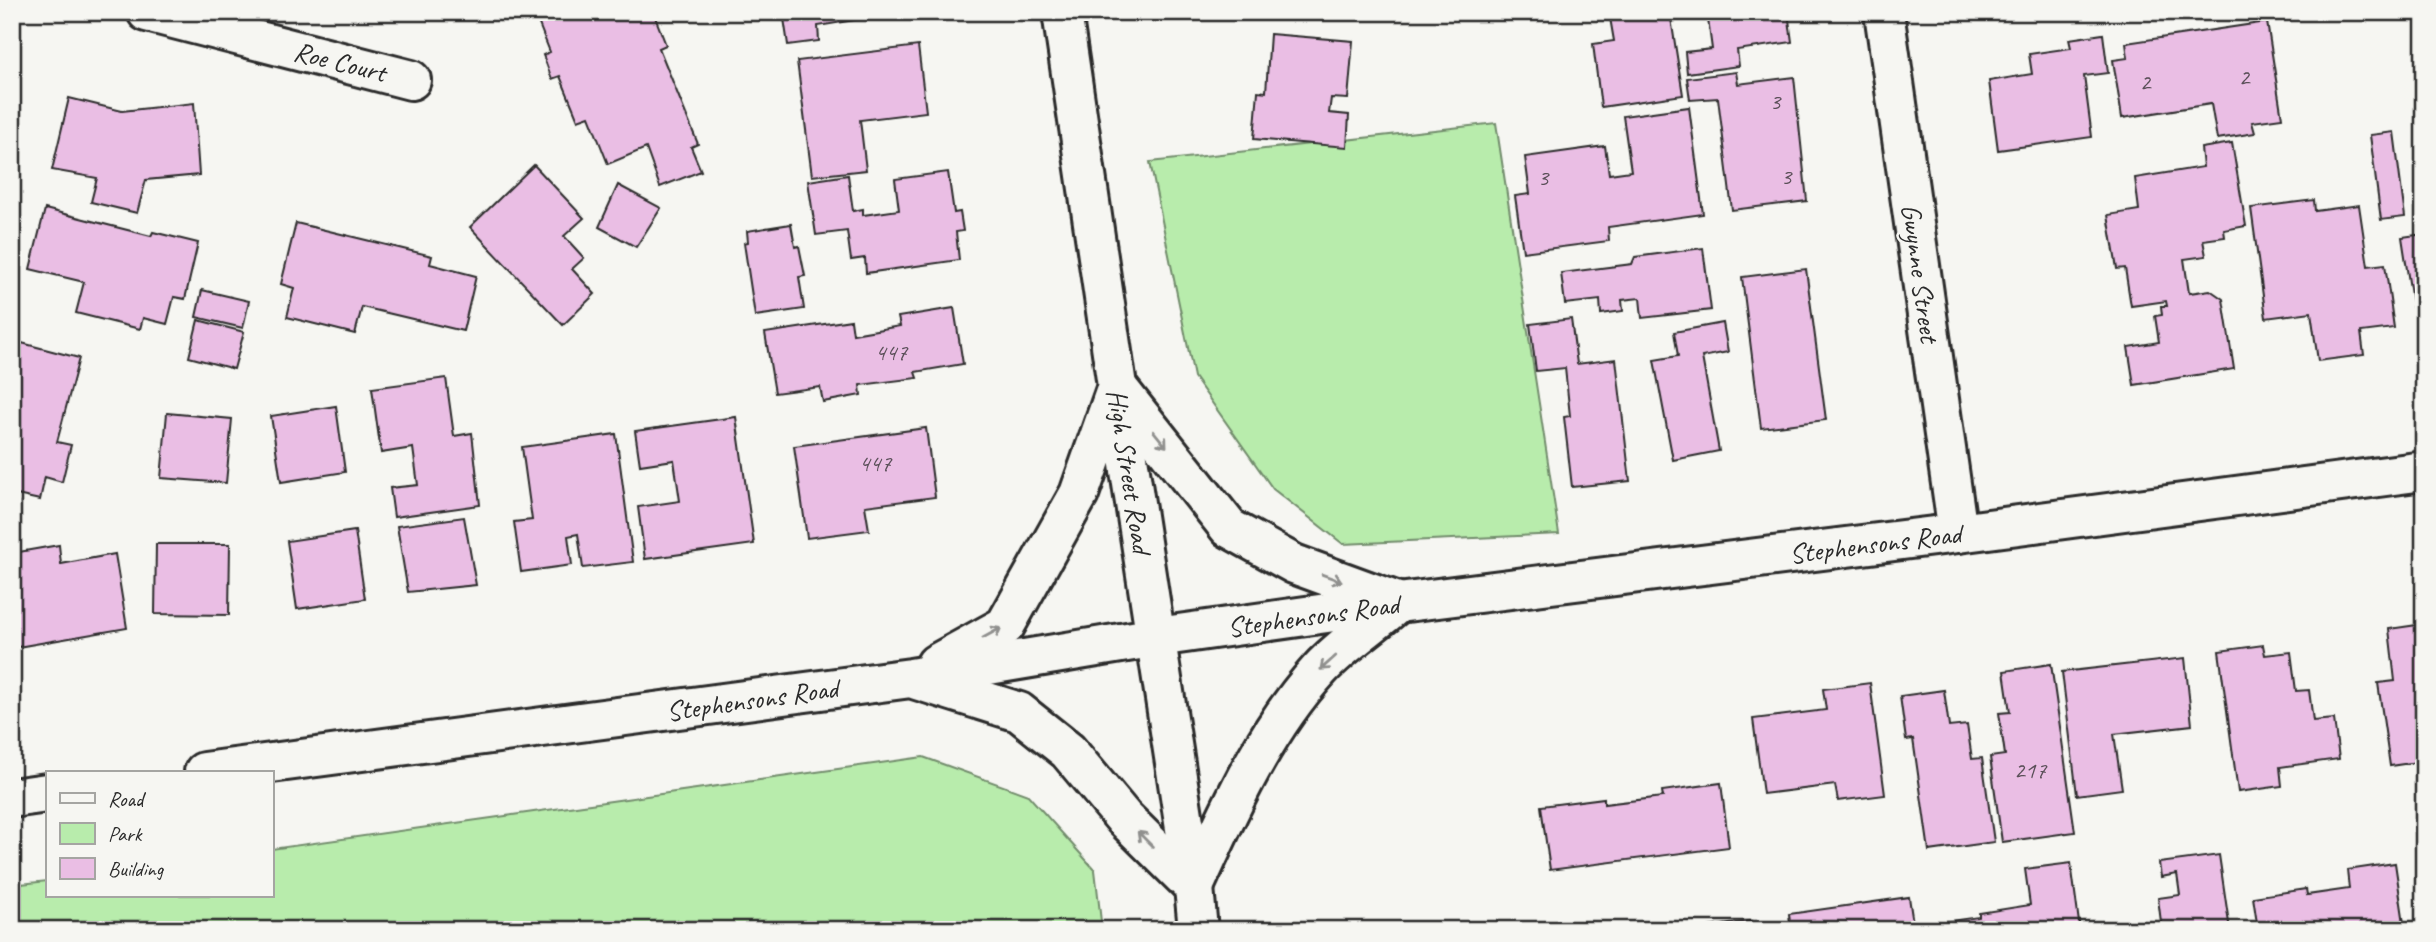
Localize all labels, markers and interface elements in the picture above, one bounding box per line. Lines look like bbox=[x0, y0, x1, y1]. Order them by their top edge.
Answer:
street label: Roe Court bbox=[290, 33, 392, 90]
house number: 2 bbox=[2239, 62, 2252, 92]
house number: 2 bbox=[2140, 67, 2153, 97]
house number: 3 bbox=[1770, 86, 1783, 116]
house number: 3 bbox=[1781, 161, 1794, 191]
house number: 3 bbox=[1538, 162, 1551, 192]
street label: Gwynne Street bbox=[1893, 202, 1948, 347]
house number: 447 bbox=[875, 337, 908, 367]
street label: High Street Road bbox=[1099, 386, 1160, 560]
one-way arrow bbox=[1152, 430, 1168, 448]
house number: 447 bbox=[859, 448, 892, 478]
street label: Stephensons Road bbox=[1787, 515, 1967, 571]
one-way arrow bbox=[1321, 573, 1343, 586]
street label: Stephensons Road bbox=[1225, 586, 1405, 645]
one-way arrow bbox=[982, 626, 1002, 640]
one-way arrow bbox=[1319, 654, 1337, 670]
street label: Stephensons Road bbox=[664, 670, 844, 729]
house number: 217 bbox=[2014, 755, 2047, 785]
legend bbox=[46, 771, 273, 897]
text: Road bbox=[108, 786, 147, 812]
text: Park bbox=[108, 821, 143, 847]
one-way arrow bbox=[1137, 830, 1154, 847]
text: Building bbox=[108, 856, 165, 882]

